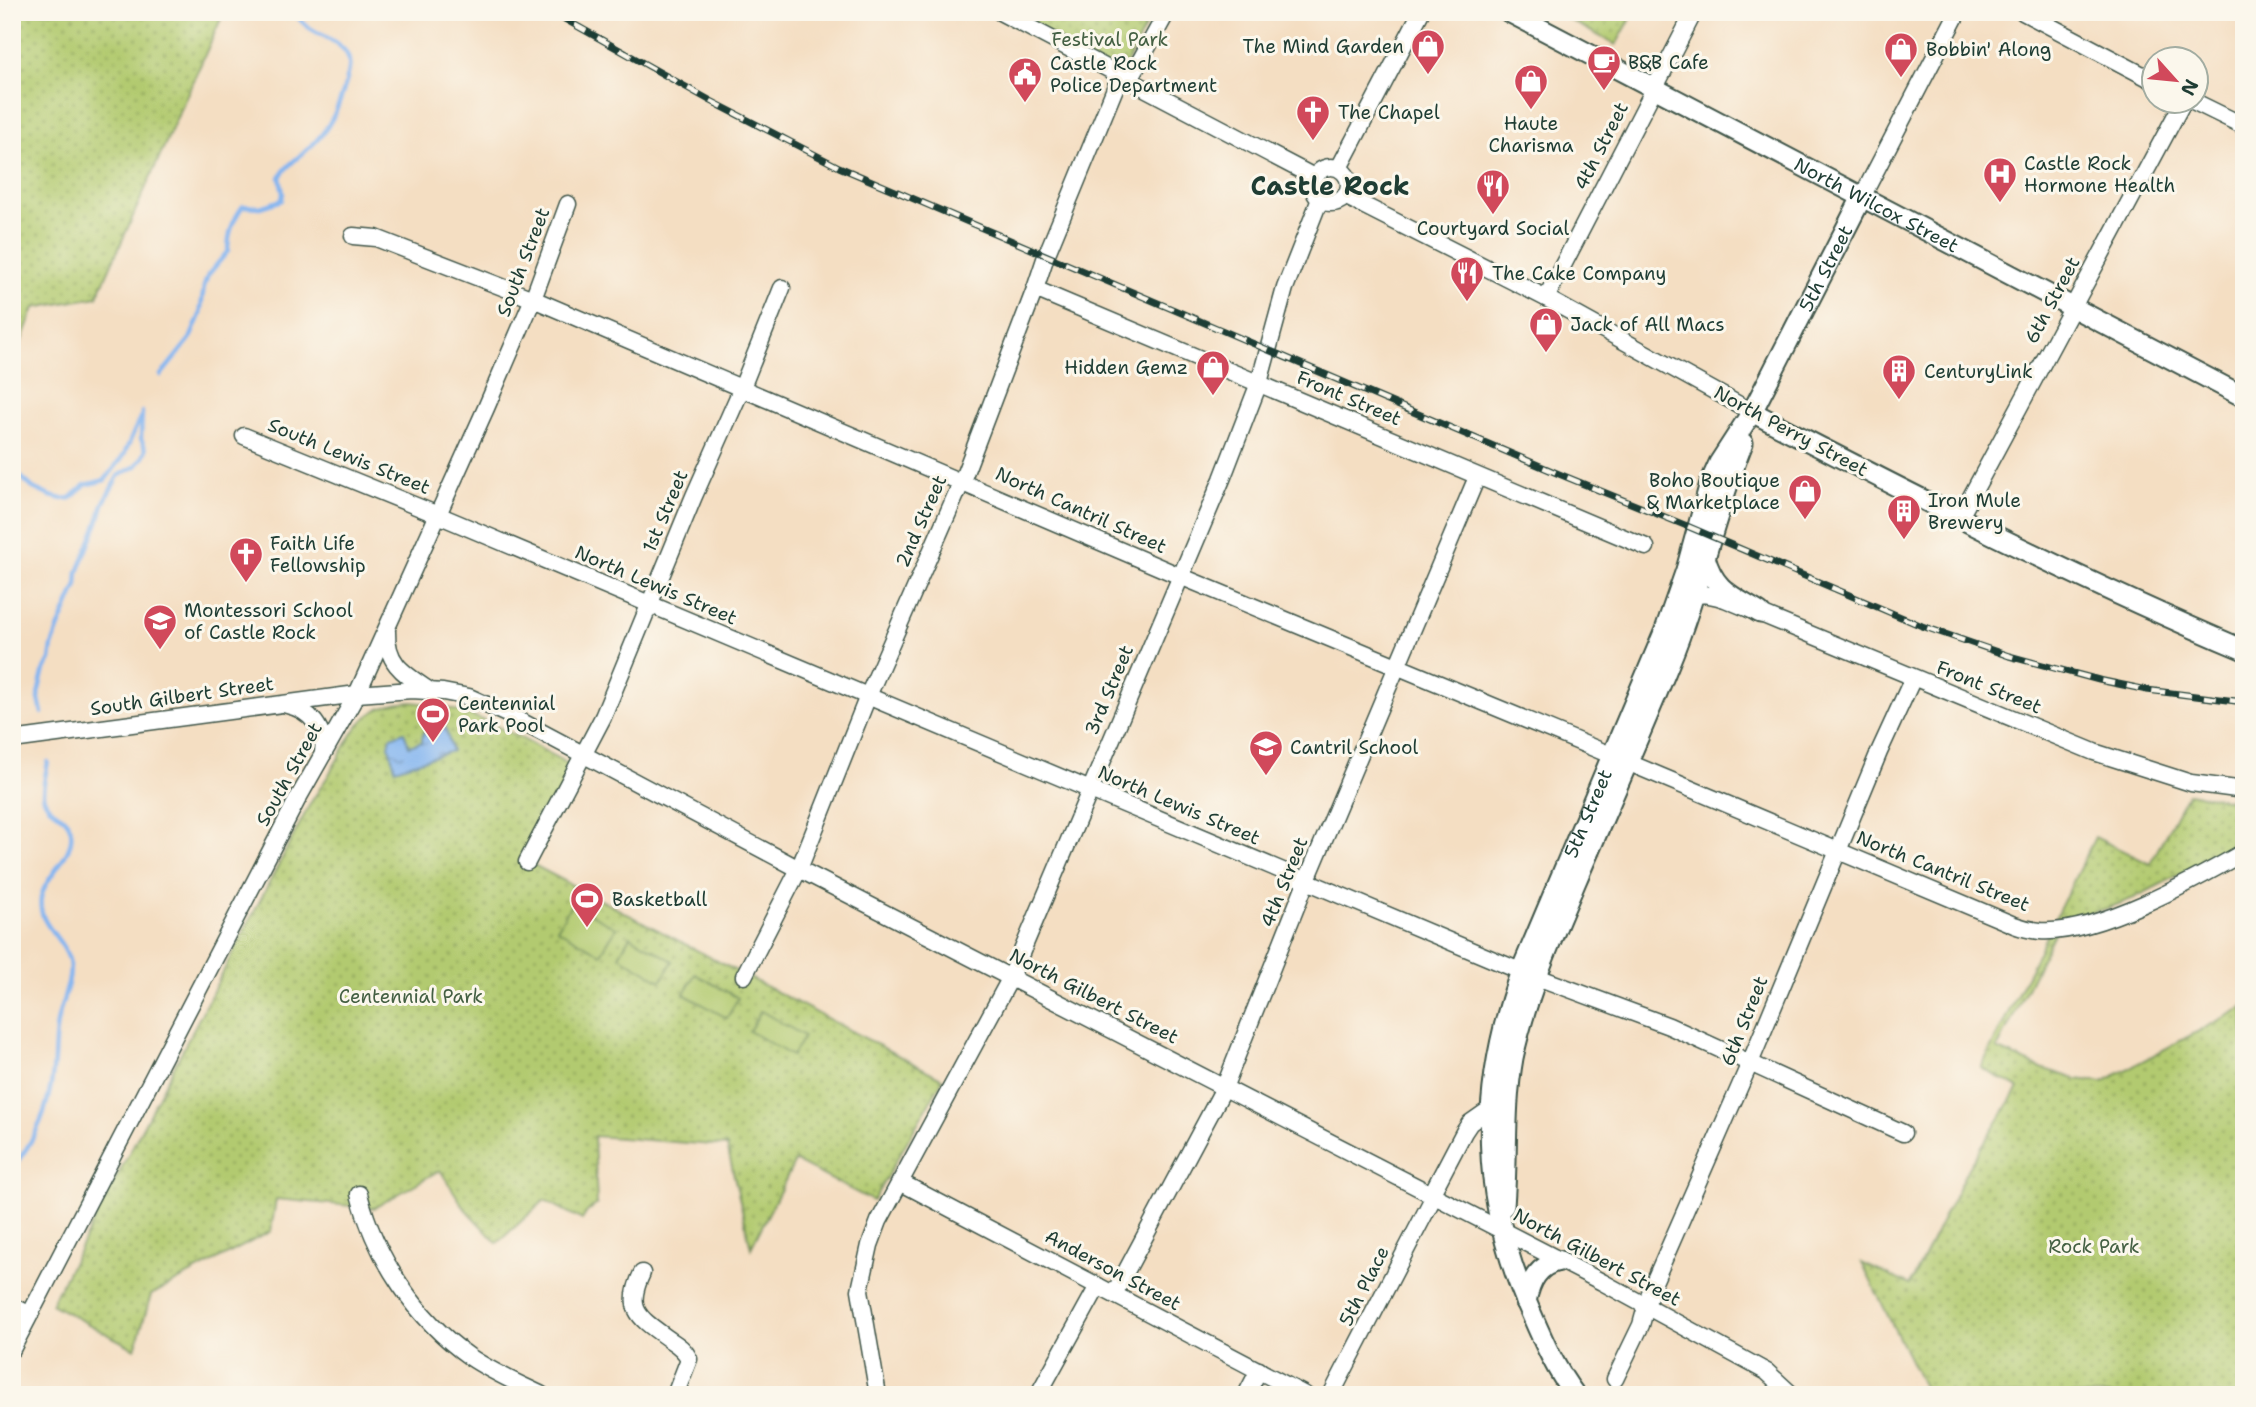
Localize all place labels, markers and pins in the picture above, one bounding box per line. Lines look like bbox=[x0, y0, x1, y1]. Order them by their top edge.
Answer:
shop icon: The Mind Garden bbox=[1409, 27, 1447, 76]
shop icon: Bobbin' Along bbox=[1882, 30, 1920, 79]
place label: The Mind Garden bbox=[1243, 34, 1404, 59]
place label: Bobbin' Along bbox=[1926, 37, 2052, 62]
cafe icon: B&B Cafe bbox=[1585, 43, 1623, 92]
place label: B&B Cafe bbox=[1628, 50, 1709, 75]
place label: Castle Rock Police Department bbox=[1050, 51, 1217, 98]
public building icon: Castle Rock Police Department bbox=[1006, 55, 1044, 104]
shop icon: Haute Charisma bbox=[1512, 62, 1550, 111]
church icon: The Chapel bbox=[1294, 93, 1332, 142]
place label: The Chapel bbox=[1338, 100, 1440, 125]
place label: Haute Charisma bbox=[1488, 111, 1574, 158]
place label: Castle Rock Hormone Health bbox=[2024, 151, 2175, 198]
hospital icon: Castle Rock Hormone Health bbox=[1981, 155, 2019, 204]
restaurant icon: Courtyard Social bbox=[1474, 167, 1512, 216]
place label: Courtyard Social bbox=[1417, 216, 1569, 241]
restaurant icon: The Cake Company bbox=[1448, 254, 1486, 303]
place label: The Cake Company bbox=[1492, 261, 1666, 286]
shop icon: Jack of All Macs bbox=[1527, 305, 1565, 354]
place label: Jack of All Macs bbox=[1570, 312, 1725, 337]
shop icon: Hidden Gemz bbox=[1194, 348, 1232, 397]
building icon: CenturyLink bbox=[1880, 352, 1918, 401]
place label: Hidden Gemz bbox=[1064, 355, 1188, 380]
place label: CenturyLink bbox=[1924, 359, 2033, 384]
place label: Boho Boutique & Marketplace bbox=[1647, 468, 1780, 515]
shop icon: Boho Boutique & Marketplace bbox=[1786, 472, 1824, 521]
place label: Iron Mule Brewery bbox=[1928, 488, 2021, 535]
building icon: Iron Mule Brewery bbox=[1885, 492, 1923, 541]
place label: Faith Life Fellowship bbox=[270, 531, 366, 578]
church icon: Faith Life Fellowship bbox=[227, 535, 265, 584]
place label: Montessori School of Castle Rock bbox=[184, 598, 353, 645]
school or university icon: Montessori School of Castle Rock bbox=[141, 602, 179, 651]
place label: Centennial Park Pool bbox=[458, 691, 556, 738]
sports icon: Centennial Park Pool bbox=[414, 695, 452, 744]
school or university icon: Cantril School bbox=[1247, 728, 1285, 777]
place label: Cantril School bbox=[1290, 735, 1419, 760]
sports icon: Basketball bbox=[568, 880, 606, 929]
place label: Basketball bbox=[612, 887, 707, 912]

